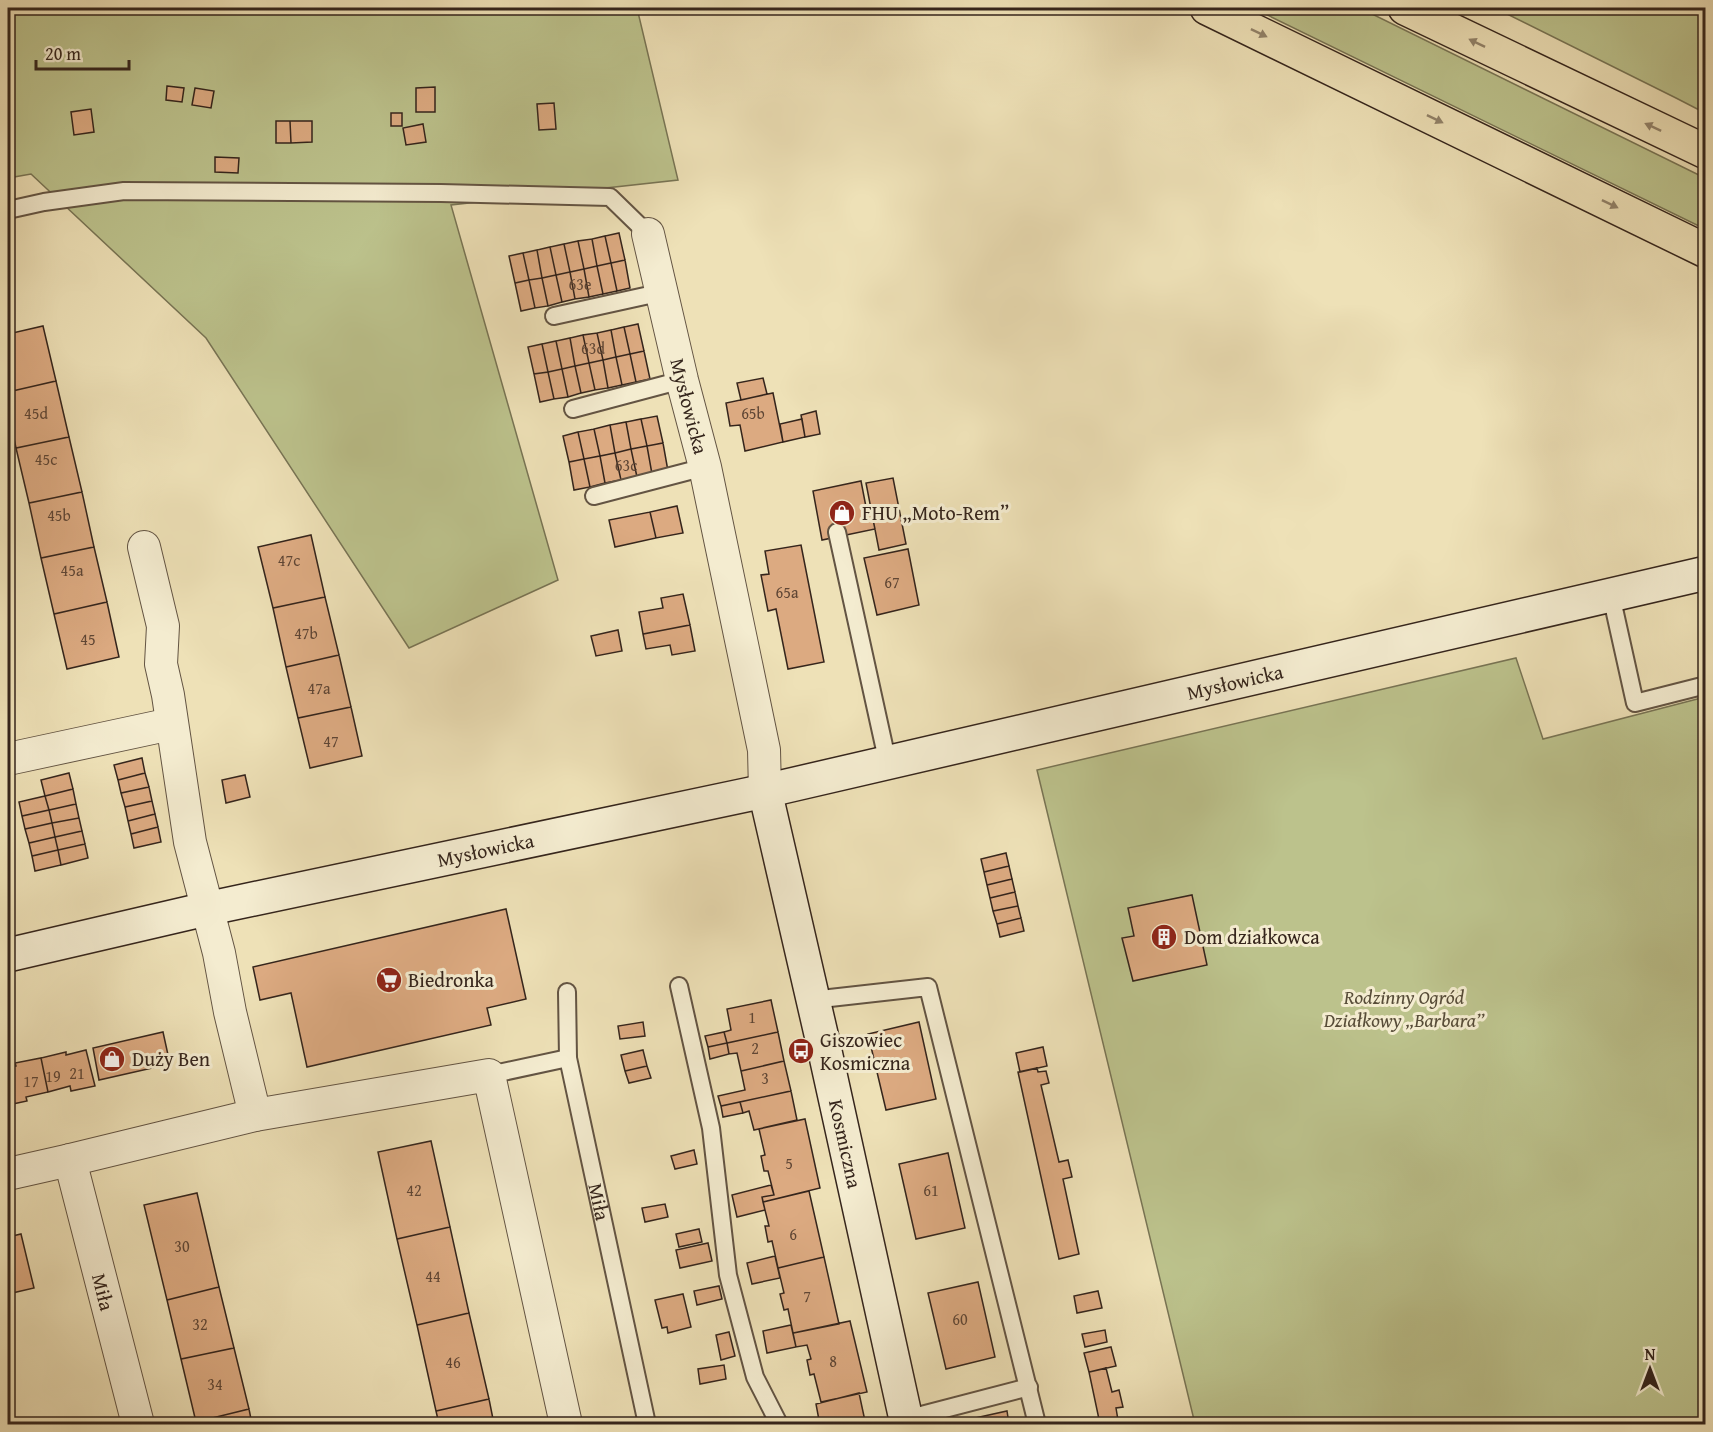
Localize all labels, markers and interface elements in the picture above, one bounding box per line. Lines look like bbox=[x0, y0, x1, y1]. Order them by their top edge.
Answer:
one-way arrow bbox=[1251, 29, 1268, 38]
scale bar bbox=[36, 33, 129, 71]
one-way arrow bbox=[1468, 39, 1485, 48]
text: 20 m bbox=[45, 40, 81, 67]
one-way arrow bbox=[1426, 114, 1443, 123]
one-way arrow bbox=[1644, 122, 1661, 131]
one-way arrow bbox=[1602, 199, 1619, 208]
house number: 63e bbox=[569, 272, 591, 296]
house number: 63d bbox=[581, 336, 605, 360]
street label: Mysłowicka bbox=[663, 355, 716, 458]
house number: 45d bbox=[24, 401, 48, 425]
house number: 65b bbox=[741, 401, 765, 425]
house number: 45c bbox=[35, 447, 57, 471]
house number: 63c bbox=[615, 453, 637, 477]
shop icon: FHU „Moto-Rem” bbox=[827, 498, 857, 528]
place label: FHU „Moto-Rem” bbox=[862, 498, 1009, 527]
house number: 45b bbox=[47, 503, 71, 527]
house number: 47c bbox=[278, 548, 300, 572]
house number: 45a bbox=[61, 558, 84, 582]
house number: 67 bbox=[884, 570, 900, 594]
house number: 65a bbox=[776, 580, 799, 604]
house number: 47b bbox=[294, 621, 318, 645]
house number: 45 bbox=[80, 627, 96, 651]
street label: Mysłowicka bbox=[1184, 656, 1286, 707]
house number: 47a bbox=[308, 676, 331, 700]
house number: 47 bbox=[323, 729, 339, 753]
street label: Mysłowicka bbox=[434, 825, 537, 874]
building icon: Dom działkowca bbox=[1149, 922, 1179, 952]
place label: Dom działkowca bbox=[1184, 922, 1320, 951]
supermarket icon: Biedronka bbox=[374, 965, 404, 995]
place label: Biedronka bbox=[408, 965, 495, 994]
park label: Rodzinny Ogród Działkowy „Barbara” bbox=[1323, 982, 1485, 1034]
house number: 1 bbox=[748, 1005, 756, 1029]
place label: Giszowiec Kosmiczna bbox=[820, 1025, 911, 1077]
house number: 2 bbox=[751, 1036, 759, 1060]
bus stop icon: Giszowiec Kosmiczna bbox=[786, 1036, 816, 1066]
shop icon: Duży Ben bbox=[97, 1044, 127, 1074]
place label: Duży Ben bbox=[132, 1044, 210, 1073]
house number: 21 bbox=[69, 1061, 85, 1085]
house number: 19 bbox=[45, 1064, 61, 1088]
house number: 3 bbox=[761, 1066, 769, 1090]
house number: 17 bbox=[23, 1069, 39, 1093]
street label: Kosmiczna bbox=[822, 1097, 870, 1192]
house number: 5 bbox=[785, 1151, 793, 1175]
house number: 42 bbox=[406, 1178, 422, 1202]
house number: 61 bbox=[923, 1178, 939, 1202]
street label: Miła bbox=[581, 1180, 618, 1224]
house number: 6 bbox=[789, 1222, 797, 1246]
house number: 30 bbox=[174, 1234, 190, 1258]
house number: 44 bbox=[425, 1264, 441, 1288]
street label: Miła bbox=[85, 1270, 122, 1314]
house number: 7 bbox=[803, 1284, 811, 1308]
house number: 60 bbox=[952, 1307, 968, 1331]
house number: 32 bbox=[192, 1312, 208, 1336]
north arrow bbox=[1620, 1339, 1680, 1399]
text: N bbox=[1645, 1342, 1656, 1366]
house number: 8 bbox=[829, 1349, 837, 1373]
house number: 46 bbox=[445, 1350, 461, 1374]
house number: 34 bbox=[207, 1372, 223, 1396]

